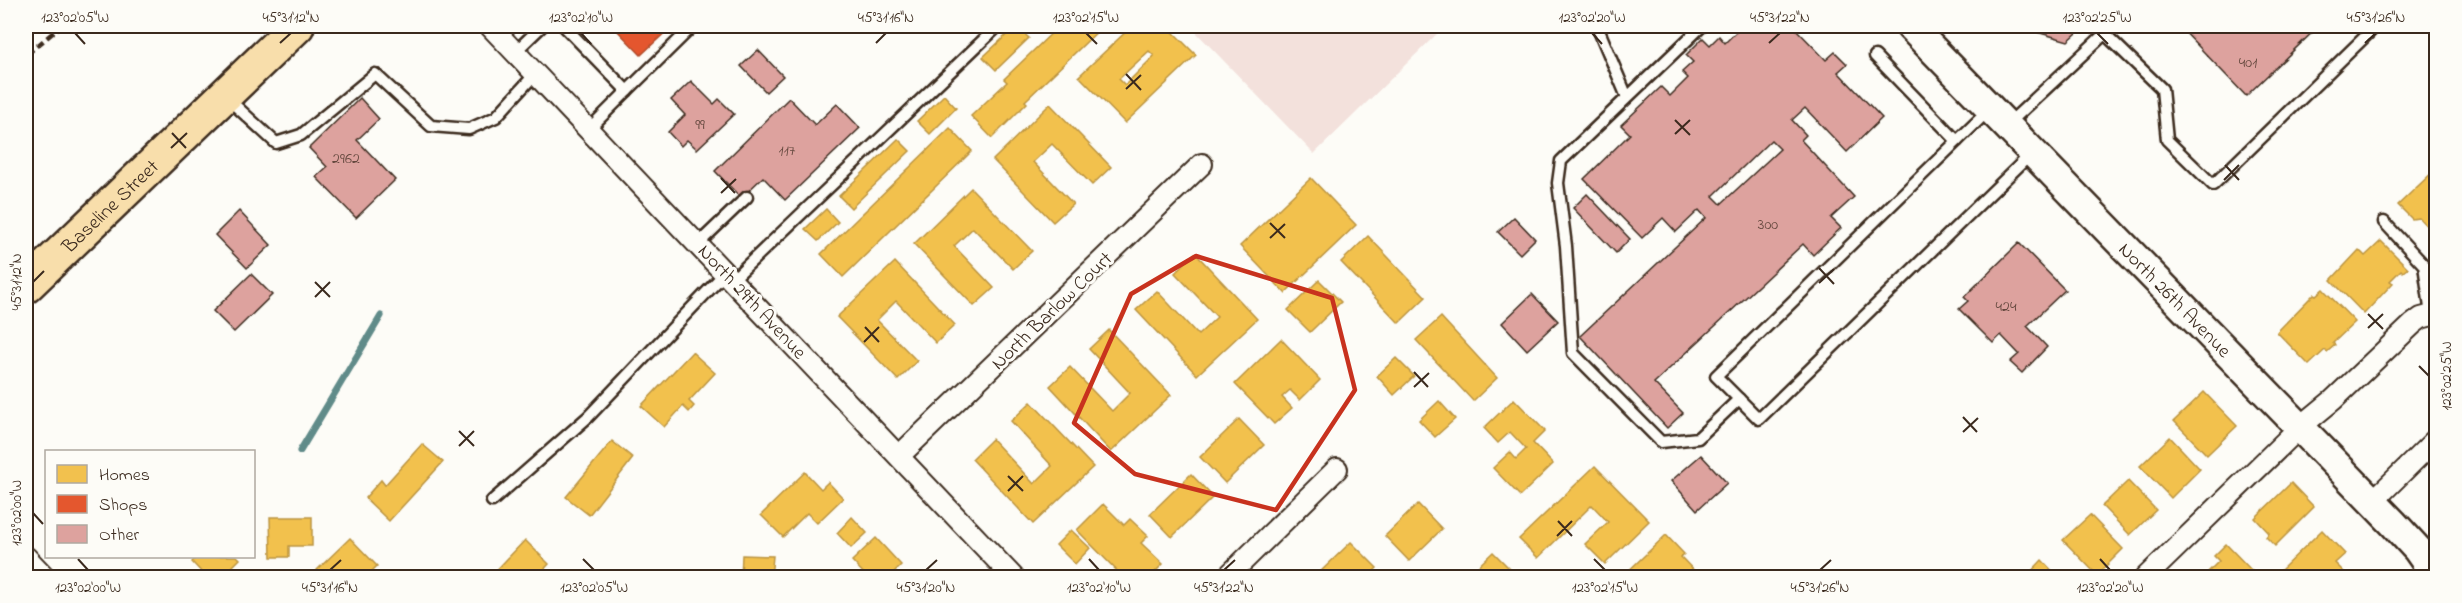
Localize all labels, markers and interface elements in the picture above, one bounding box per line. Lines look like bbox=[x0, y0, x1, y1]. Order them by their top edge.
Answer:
text: 123°02'05"W bbox=[41, 7, 109, 29]
text: 45°31'12"N bbox=[262, 7, 320, 29]
text: 123°02'10"W bbox=[549, 7, 613, 29]
text: 45°31'16"N bbox=[858, 7, 914, 29]
text: 123°02'15"W bbox=[1053, 7, 1119, 29]
text: 123°02'20"W bbox=[1558, 7, 1626, 29]
text: 45°31'22"N bbox=[1750, 7, 1810, 29]
text: 123°02'25"W bbox=[2062, 7, 2132, 29]
text: 45°31'26"N bbox=[2346, 7, 2406, 29]
house number: 401 bbox=[2239, 51, 2257, 75]
house number: 99 bbox=[695, 113, 705, 137]
house number: 117 bbox=[779, 139, 796, 163]
house number: 2962 bbox=[332, 147, 360, 171]
street label: Baseline Street bbox=[56, 154, 167, 262]
house number: 300 bbox=[1758, 213, 1778, 237]
street label: North 26th Avenue bbox=[2111, 237, 2237, 365]
street label: North 29th Avenue bbox=[690, 239, 812, 367]
street label: North Barlow Court bbox=[985, 246, 1120, 378]
text: 45°31'12"N bbox=[6, 253, 28, 311]
house number: 424 bbox=[1995, 295, 2017, 319]
text: 123°02'25"W bbox=[2436, 341, 2458, 411]
legend bbox=[45, 450, 255, 558]
text: Homes bbox=[99, 463, 150, 489]
text: 123°02'00"W bbox=[6, 480, 28, 546]
text: Shops bbox=[99, 493, 147, 519]
text: Other bbox=[99, 523, 139, 549]
text: 123°02'00"W bbox=[55, 577, 121, 599]
text: 45°31'16"N bbox=[302, 577, 358, 599]
text: 123°02'05"W bbox=[560, 577, 628, 599]
text: 45°31'20"N bbox=[897, 577, 955, 599]
text: 123°02'10"W bbox=[1067, 577, 1131, 599]
text: 45°31'22"N bbox=[1194, 577, 1254, 599]
text: 123°02'15"W bbox=[1572, 577, 1638, 599]
text: 45°31'26"N bbox=[1790, 577, 1850, 599]
text: 123°02'20"W bbox=[2076, 577, 2144, 599]

